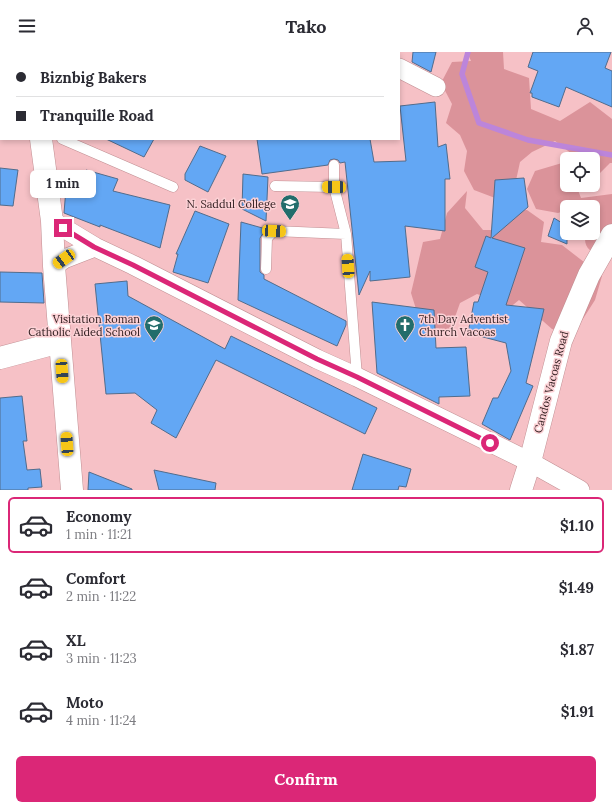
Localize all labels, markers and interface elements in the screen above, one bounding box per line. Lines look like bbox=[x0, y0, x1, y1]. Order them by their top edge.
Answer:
icon: menu bbox=[16, 15, 38, 37]
text: Tako bbox=[286, 15, 327, 38]
icon: person bbox=[574, 15, 596, 37]
text: Biznbig Bakers bbox=[40, 68, 147, 87]
text: Tranquille Road bbox=[40, 106, 154, 125]
map controls bbox=[560, 152, 600, 240]
button: locate bbox=[560, 152, 600, 192]
callout: 1 min bbox=[30, 170, 96, 198]
text: 1 min bbox=[46, 175, 80, 192]
car bbox=[322, 181, 346, 193]
school or university icon: N. Saddul College bbox=[279, 193, 301, 221]
place label: N. Saddul College bbox=[187, 197, 276, 211]
button: layers bbox=[560, 200, 600, 240]
route end bbox=[54, 219, 72, 237]
car bbox=[262, 224, 286, 238]
car bbox=[51, 247, 77, 271]
car bbox=[341, 254, 355, 278]
place label: Visitation Roman Catholic Aided School bbox=[28, 312, 140, 339]
place label: 7th Day Adventist Church Vacoas bbox=[419, 312, 509, 339]
school or university icon: Visitation Roman Catholic Aided School bbox=[143, 314, 165, 342]
church icon: 7th Day Adventist Church Vacoas bbox=[394, 314, 416, 342]
street label: Candos Vacoas Road bbox=[531, 329, 571, 435]
car bbox=[55, 359, 69, 383]
car bbox=[60, 432, 74, 456]
route start bbox=[481, 434, 499, 452]
icon: car bbox=[18, 507, 54, 543]
text: Economy bbox=[66, 507, 131, 526]
text: $1.10 bbox=[560, 516, 594, 535]
text: 1 min · 11:21 bbox=[66, 526, 132, 543]
icon: car bbox=[18, 569, 54, 605]
text: Comfort bbox=[66, 569, 126, 588]
text: $1.49 bbox=[559, 578, 594, 597]
text: 2 min · 11:22 bbox=[66, 588, 136, 605]
icon: car bbox=[18, 631, 54, 667]
text: XL bbox=[66, 631, 86, 650]
text: $1.87 bbox=[560, 640, 594, 659]
text: 3 min · 11:23 bbox=[66, 650, 137, 667]
icon: car bbox=[18, 693, 54, 729]
text: Moto bbox=[66, 693, 103, 712]
text: $1.91 bbox=[561, 702, 594, 721]
text: 4 min · 11:24 bbox=[66, 712, 136, 729]
button: Confirm bbox=[16, 756, 596, 802]

